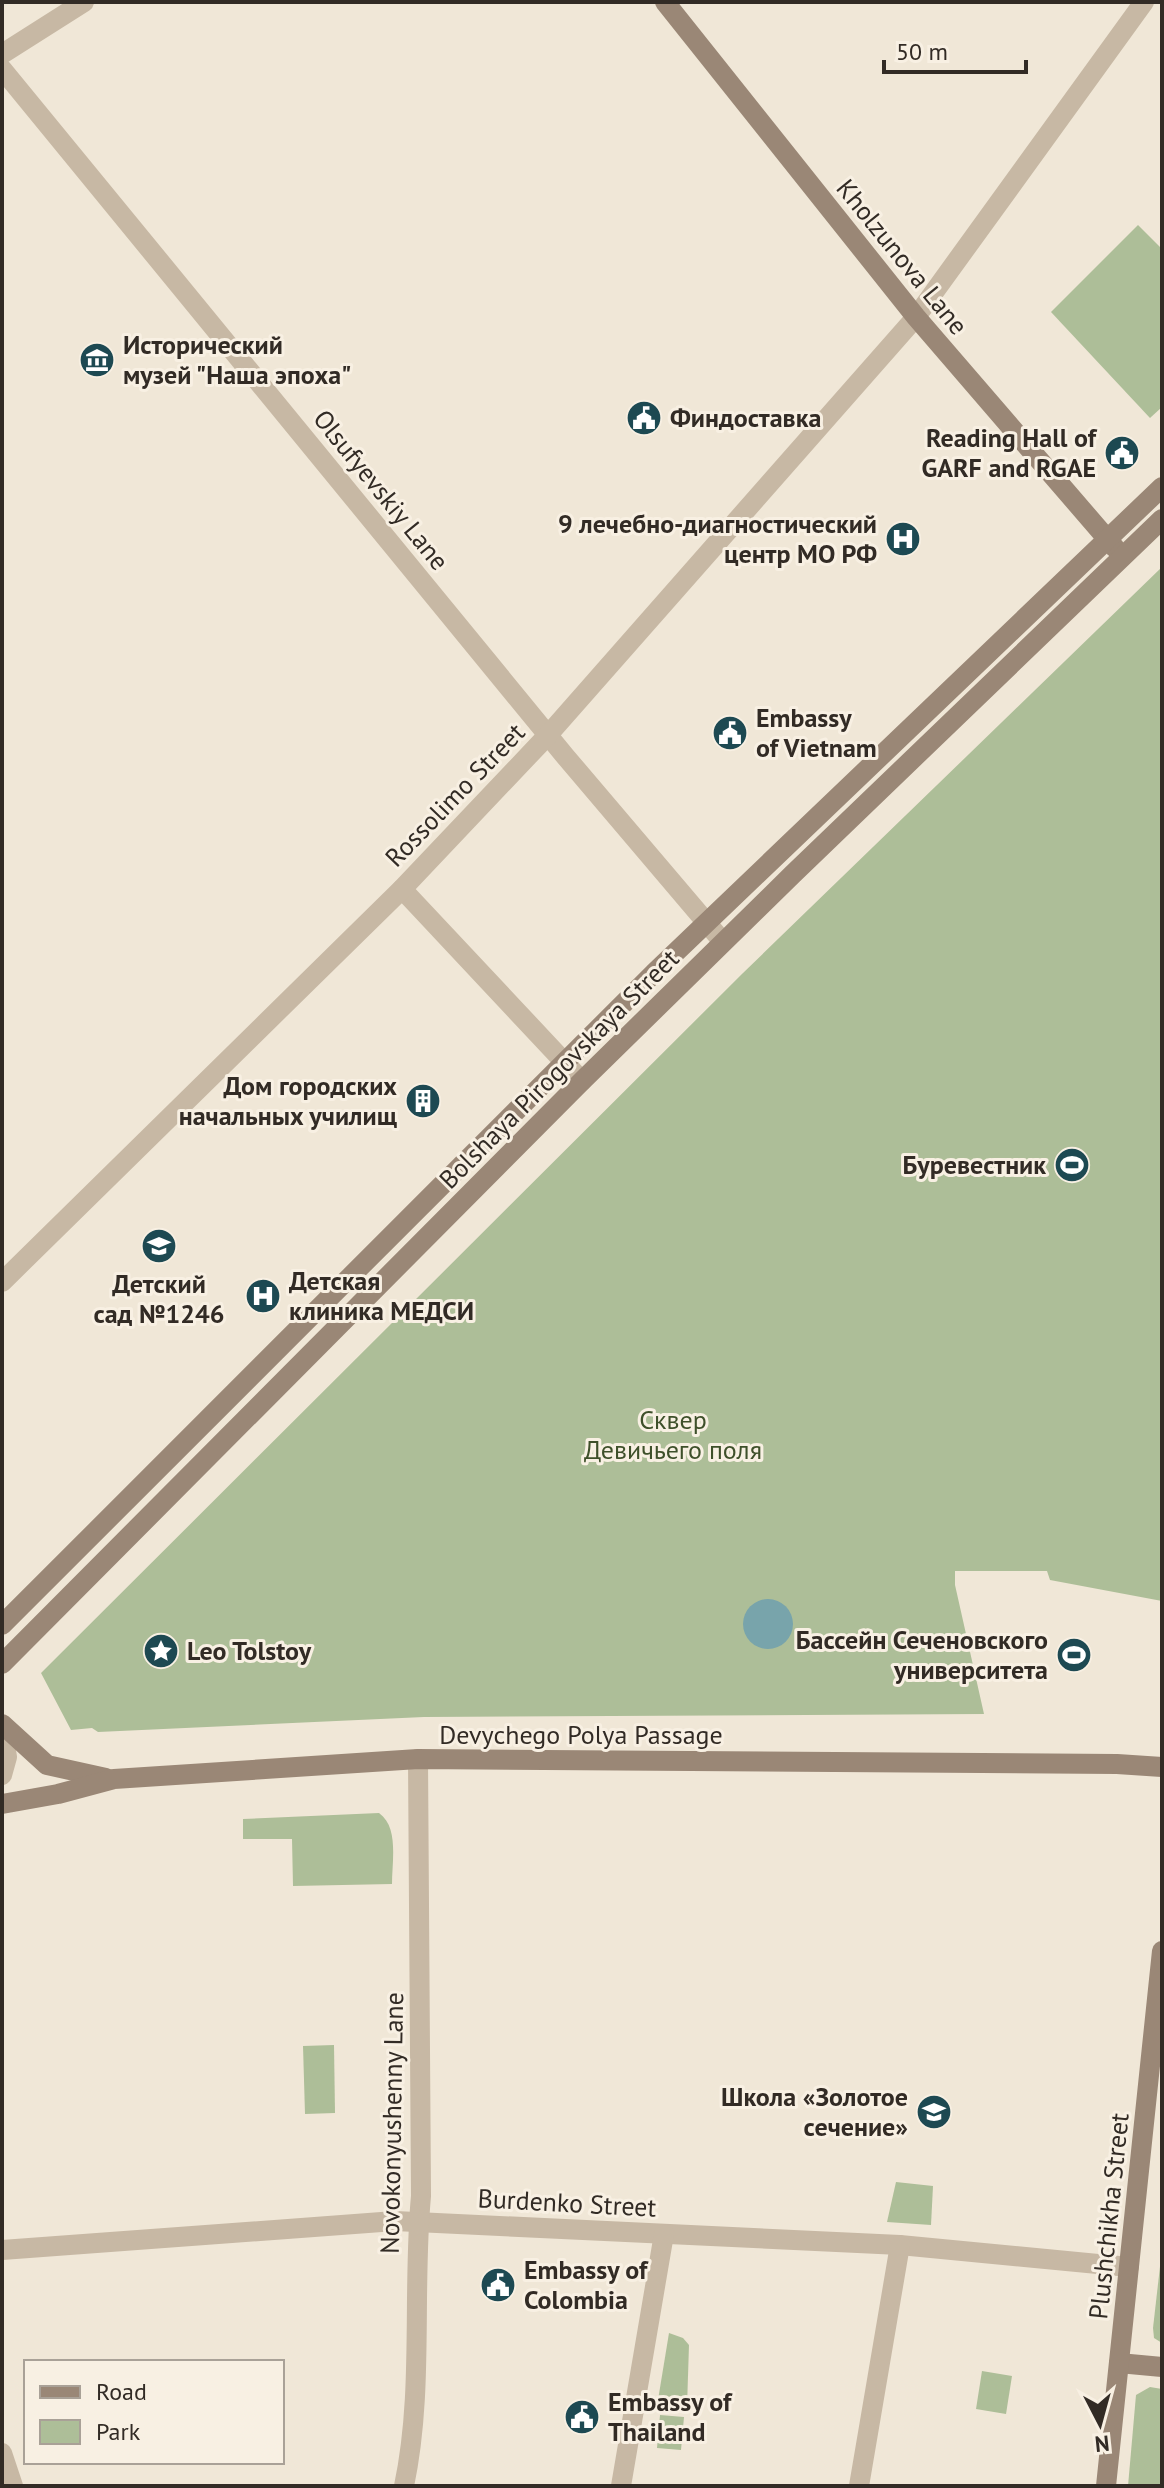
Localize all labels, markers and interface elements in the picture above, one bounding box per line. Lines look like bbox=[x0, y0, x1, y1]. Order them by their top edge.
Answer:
scale bar bbox=[884, 24, 1026, 74]
text: 50 m bbox=[896, 36, 948, 67]
street label: Kholzunova Lane bbox=[830, 172, 975, 341]
place label: Исторический музей "Наша эпоха" bbox=[123, 328, 352, 391]
museum icon: Исторический музей "Наша эпоха" bbox=[78, 341, 116, 379]
public building icon: Финдоставка bbox=[625, 399, 663, 437]
place label: Финдоставка bbox=[670, 401, 821, 434]
street label: Olsufyevskiy Lane bbox=[306, 403, 456, 577]
place label: Reading Hall of GARF and RGAE bbox=[921, 421, 1098, 484]
public building icon: Reading Hall of GARF and RGAE bbox=[1103, 434, 1141, 472]
place label: 9 лечебно-диагностический центр МО РФ bbox=[558, 507, 877, 570]
hospital icon: 9 лечебно-диагностический центр МО РФ bbox=[884, 520, 922, 558]
place label: Embassy of Vietnam bbox=[756, 701, 877, 764]
public building icon: Embassy of Vietnam bbox=[711, 714, 749, 752]
street label: Rossolimo Street bbox=[378, 716, 532, 873]
street label: Bolshaya Pirogovskaya Street bbox=[432, 942, 686, 1195]
place label: Дом городских начальных училищ bbox=[179, 1069, 397, 1132]
building icon: Дом городских начальных училищ bbox=[404, 1082, 442, 1120]
sports icon: Буревестник bbox=[1053, 1146, 1091, 1184]
place label: Буревестник bbox=[902, 1148, 1046, 1181]
school or university icon: Детский сад №1246 bbox=[140, 1227, 178, 1265]
place label: Детская клиника МЕДСИ bbox=[289, 1264, 474, 1327]
place label: Детский сад №1246 bbox=[93, 1267, 225, 1330]
hospital icon: Детская клиника МЕДСИ bbox=[244, 1277, 282, 1315]
park label: Сквер Девичьего поля bbox=[584, 1403, 762, 1466]
place label: Бассейн Сеченовского университета bbox=[796, 1623, 1048, 1686]
place icon: Leo Tolstoy bbox=[142, 1632, 180, 1670]
place label: Leo Tolstoy bbox=[187, 1634, 312, 1667]
sports icon: Бассейн Сеченовского университета bbox=[1055, 1636, 1093, 1674]
street label: Devychego Polya Passage bbox=[439, 1718, 723, 1751]
street label: Novokonyushenny Lane bbox=[373, 1992, 410, 2254]
place label: Школа «Золотое сечение» bbox=[721, 2080, 908, 2143]
school or university icon: Школа «Золотое сечение» bbox=[915, 2093, 953, 2131]
street label: Plushchikha Street bbox=[1081, 2111, 1136, 2321]
street label: Burdenko Street bbox=[477, 2181, 657, 2224]
place label: Embassy of Colombia bbox=[524, 2253, 649, 2316]
public building icon: Embassy of Colombia bbox=[479, 2266, 517, 2304]
legend bbox=[24, 2360, 284, 2464]
text: Road bbox=[96, 2376, 147, 2407]
north arrow bbox=[1060, 2384, 1140, 2464]
place label: Embassy of Thailand bbox=[608, 2385, 733, 2448]
public building icon: Embassy of Thailand bbox=[563, 2398, 601, 2436]
text: Park bbox=[96, 2416, 141, 2447]
text: N bbox=[1093, 2429, 1111, 2459]

